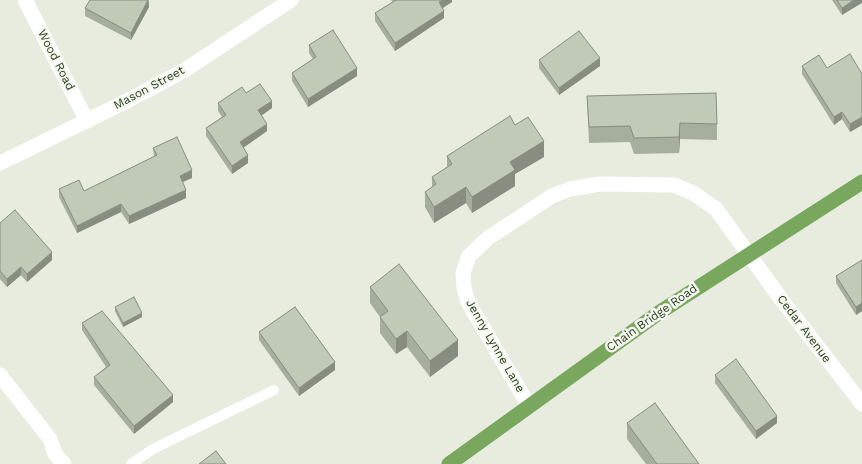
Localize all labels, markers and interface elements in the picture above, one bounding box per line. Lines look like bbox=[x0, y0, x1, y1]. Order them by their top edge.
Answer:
street label: Wood Road bbox=[35, 27, 77, 93]
street label: Mason Street bbox=[111, 63, 187, 113]
street label: Chain Bridge Road bbox=[604, 281, 700, 355]
street label: Cedar Avenue bbox=[774, 292, 834, 366]
street label: Jenny Lynne Lane bbox=[462, 297, 528, 395]

